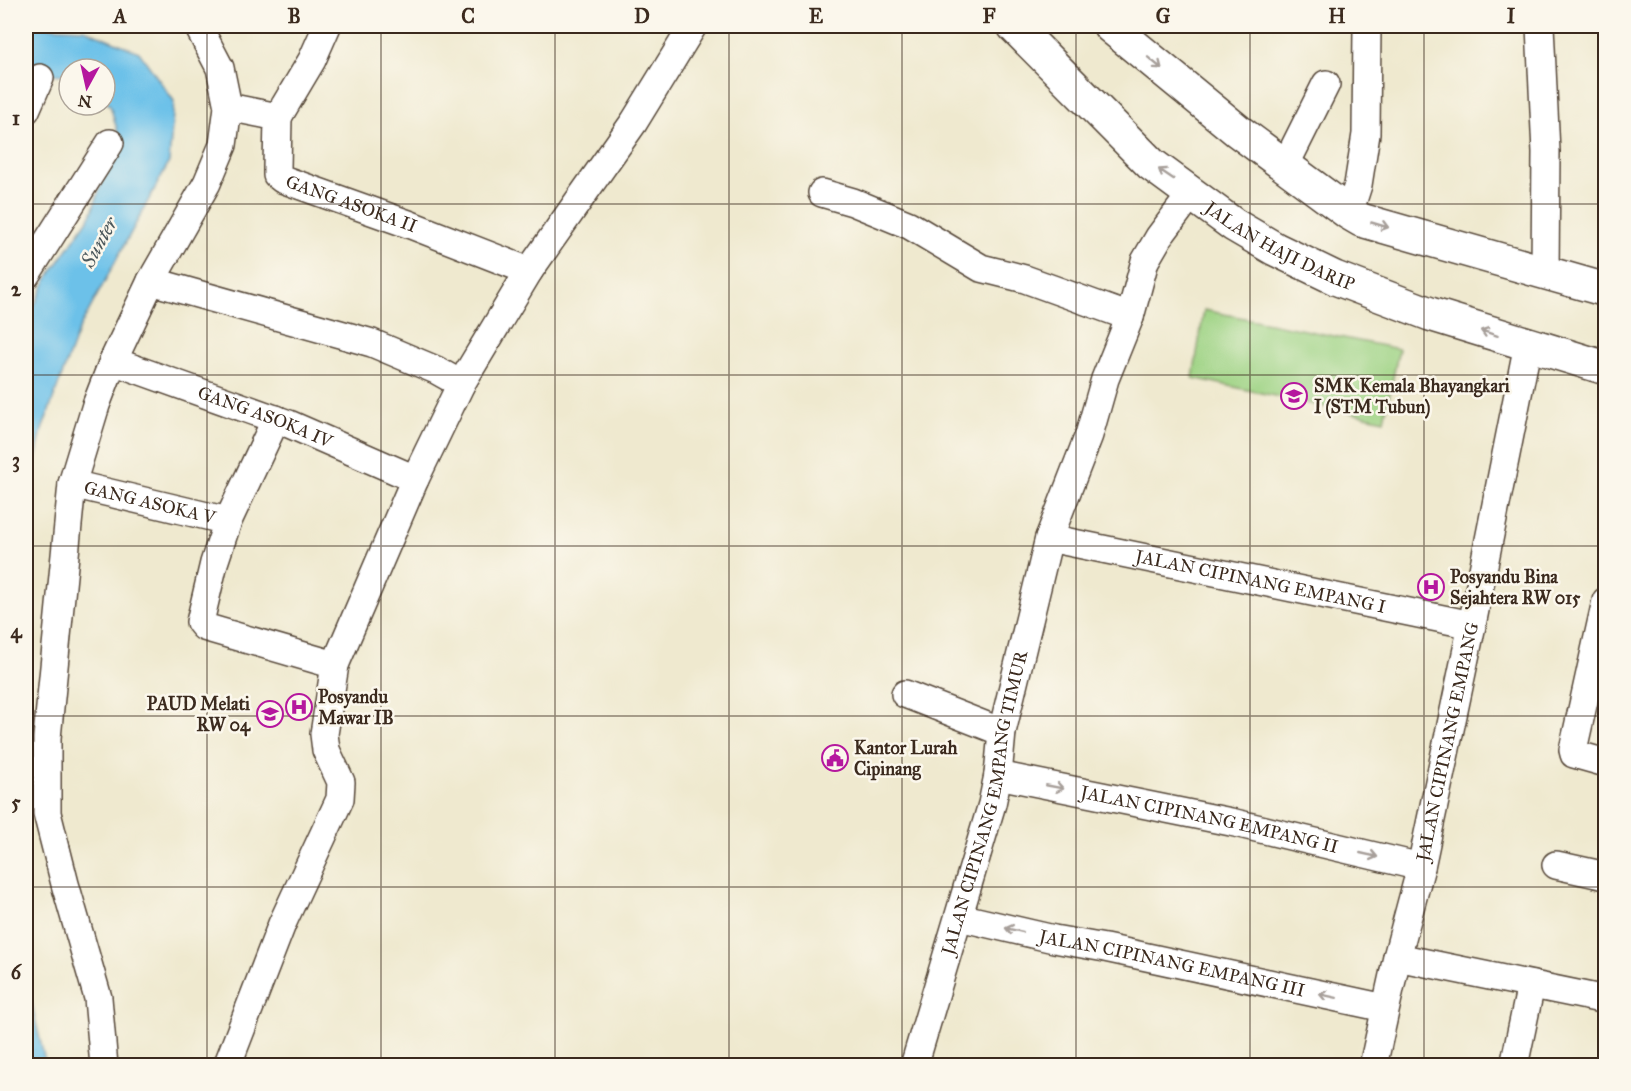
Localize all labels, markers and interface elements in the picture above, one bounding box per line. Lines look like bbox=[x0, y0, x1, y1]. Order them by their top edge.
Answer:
text: A bbox=[111, 4, 127, 28]
text: B bbox=[287, 4, 301, 28]
text: C bbox=[461, 4, 475, 28]
text: D bbox=[634, 4, 650, 28]
text: E bbox=[809, 4, 824, 28]
text: F bbox=[982, 4, 996, 28]
text: G bbox=[1156, 4, 1171, 28]
text: H bbox=[1328, 4, 1346, 28]
text: I bbox=[1507, 4, 1516, 28]
north arrow bbox=[57, 57, 117, 117]
one-way arrow bbox=[1147, 57, 1163, 70]
text: N bbox=[77, 91, 93, 112]
text: 1 bbox=[12, 106, 20, 130]
one-way arrow bbox=[1157, 168, 1174, 181]
street label: GANG ASOKA II bbox=[283, 170, 420, 237]
street label: JALAN HAJI DARIP bbox=[1199, 195, 1358, 295]
water label: Sunter bbox=[75, 211, 123, 272]
one-way arrow bbox=[1370, 220, 1389, 231]
text: 2 bbox=[11, 277, 22, 301]
one-way arrow bbox=[1480, 327, 1499, 338]
place label: SMK Kemala Bhayangkari I (STM Tubun) bbox=[1314, 375, 1511, 419]
street label: GANG ASOKA IV bbox=[195, 381, 337, 453]
school or university icon: SMK Kemala Bhayangkari I (STM Tubun) bbox=[1279, 381, 1309, 411]
text: 3 bbox=[12, 448, 20, 473]
street label: GANG ASOKA V bbox=[82, 476, 219, 529]
street label: JALAN CIPINANG EMPANG I bbox=[1131, 545, 1388, 618]
place label: Posyandu Bina Sejahtera RW 015 bbox=[1450, 566, 1581, 610]
hospital icon: Posyandu Bina Sejahtera RW 015 bbox=[1416, 572, 1446, 602]
text: 4 bbox=[10, 619, 22, 644]
street label: JALAN CIPINANG EMPANG bbox=[1411, 620, 1483, 865]
street label: JALAN CIPINANG EMPANG TIMUR bbox=[936, 647, 1033, 960]
place label: Posyandu Mawar IB bbox=[318, 686, 394, 729]
hospital icon: Posyandu Mawar IB bbox=[284, 692, 314, 722]
place label: PAUD Melati RW 04 bbox=[147, 693, 251, 737]
school or university icon: PAUD Melati RW 04 bbox=[255, 699, 285, 729]
place label: Kantor Lurah Cipinang bbox=[854, 737, 958, 781]
public building icon: Kantor Lurah Cipinang bbox=[820, 743, 850, 773]
street label: JALAN CIPINANG EMPANG II bbox=[1077, 781, 1341, 858]
one-way arrow bbox=[1045, 782, 1065, 793]
text: 5 bbox=[11, 790, 21, 814]
one-way arrow bbox=[1359, 849, 1378, 861]
one-way arrow bbox=[1005, 923, 1024, 935]
street label: JALAN CIPINANG EMPANG III bbox=[1035, 924, 1307, 1002]
text: 6 bbox=[11, 960, 23, 984]
one-way arrow bbox=[1319, 989, 1338, 1001]

